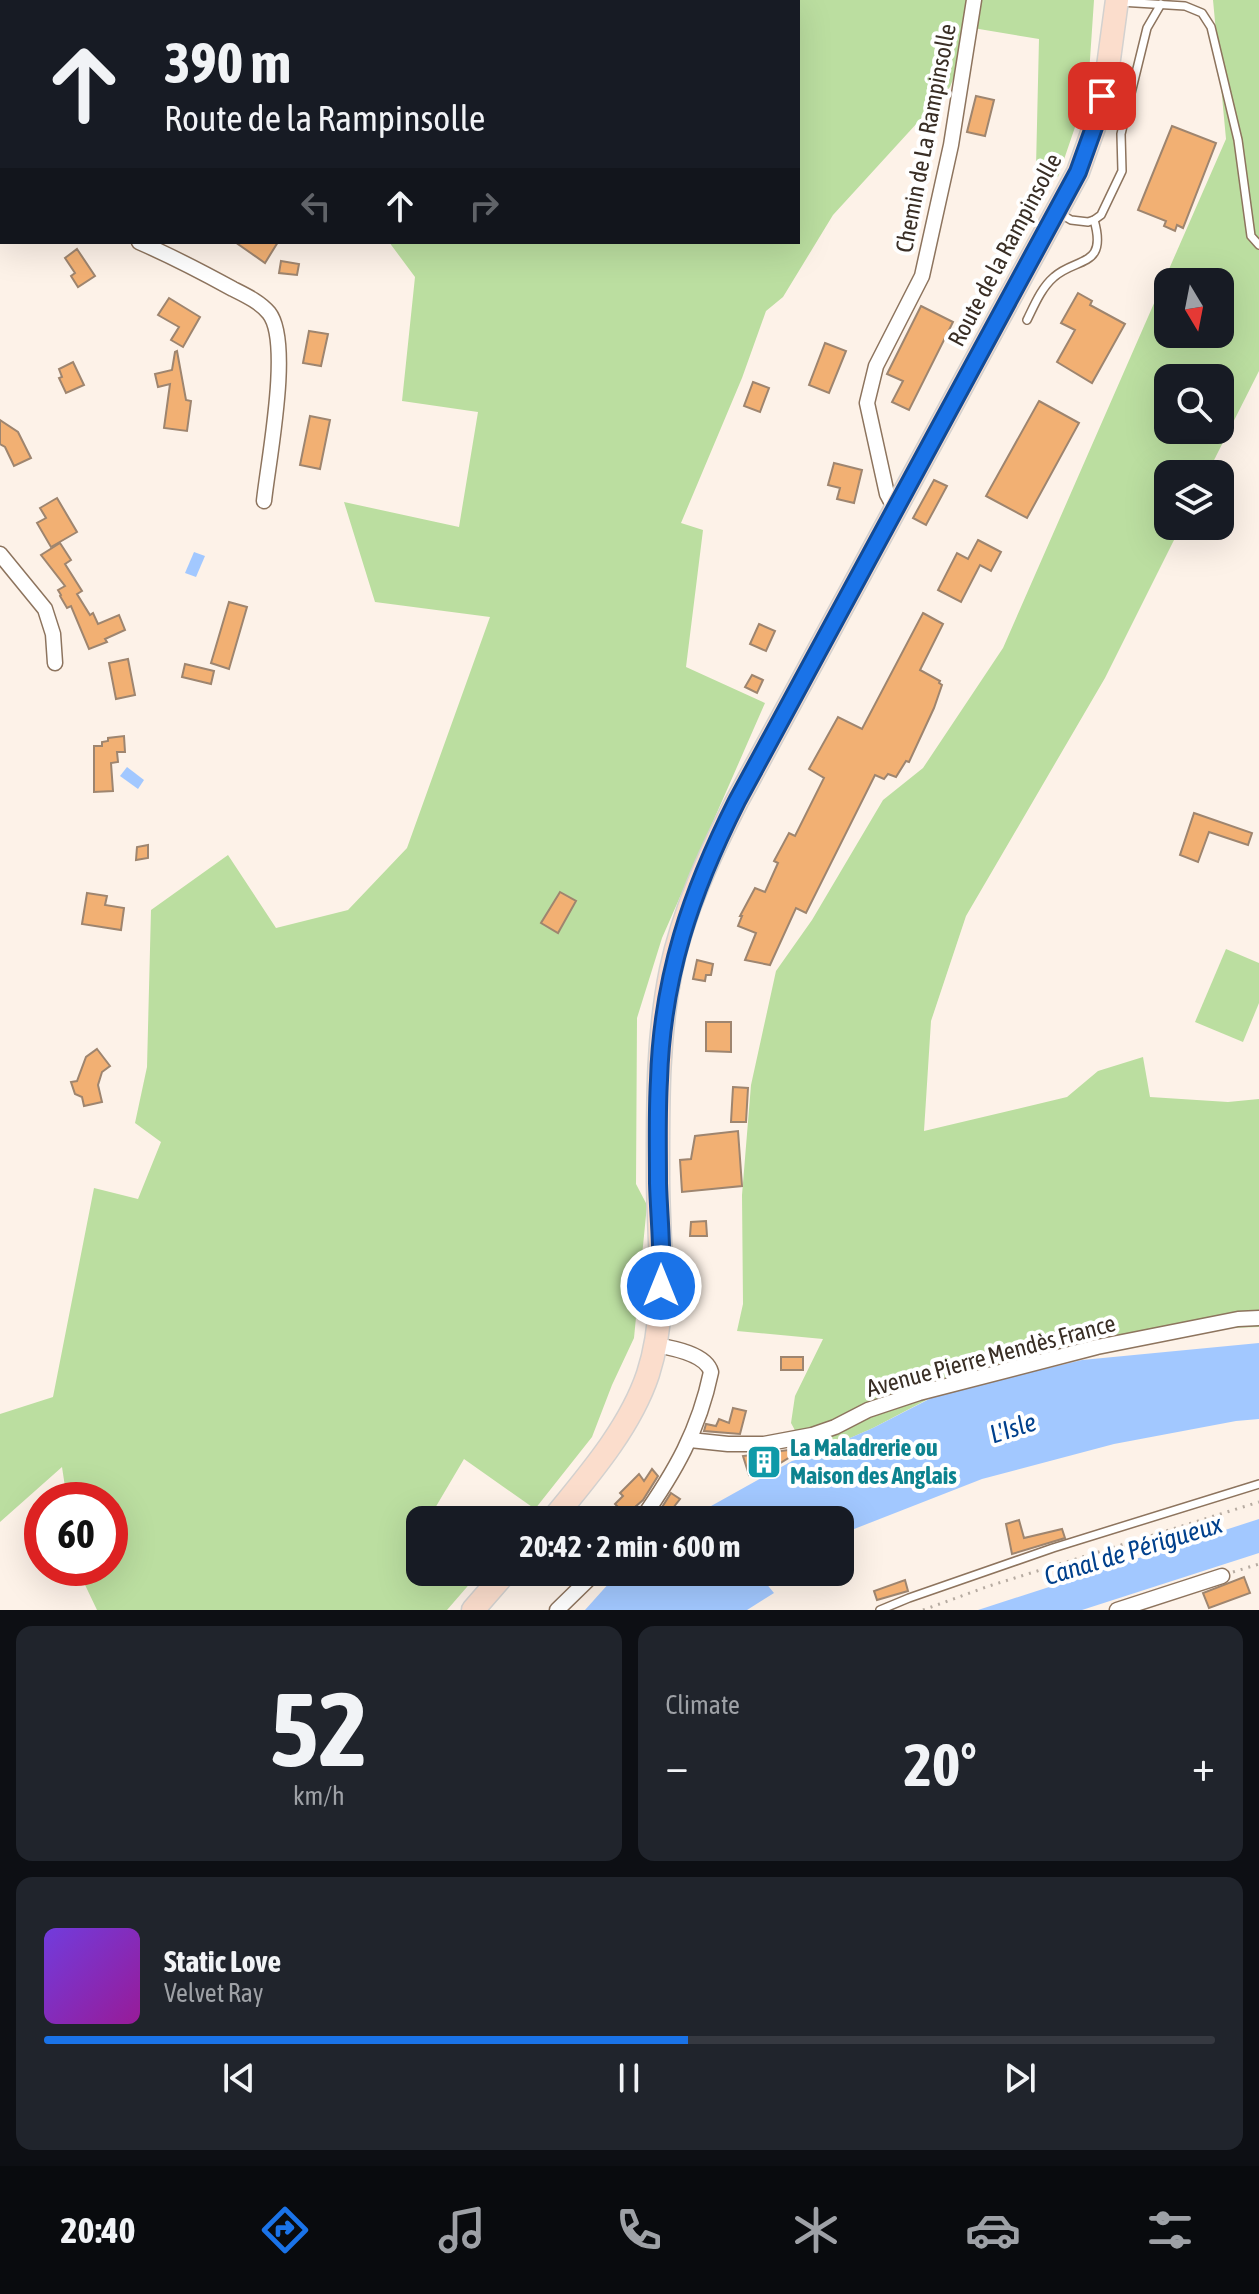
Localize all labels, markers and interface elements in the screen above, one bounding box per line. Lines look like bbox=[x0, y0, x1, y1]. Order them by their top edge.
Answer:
street label: Chemin de La Rampinsolle bbox=[890, 21, 961, 255]
text: 390 m bbox=[164, 31, 291, 95]
icon: ahead bbox=[32, 32, 136, 136]
pin bbox=[1068, 62, 1136, 130]
icon: arrive bbox=[1080, 74, 1124, 118]
text: Route de la Rampinsolle bbox=[164, 97, 485, 139]
street label: Route de la Rampinsolle bbox=[942, 149, 1067, 351]
icon: left bbox=[294, 184, 338, 228]
icon: ahead bbox=[378, 184, 422, 228]
icon: right bbox=[462, 184, 506, 228]
north arrow bbox=[1154, 268, 1234, 348]
map controls bbox=[1154, 268, 1234, 540]
button: search bbox=[1154, 364, 1234, 444]
button: layers bbox=[1154, 460, 1234, 540]
position arrow bbox=[619, 1244, 703, 1328]
street label: Avenue Pierre Mendès France bbox=[863, 1309, 1118, 1402]
water label: L'Isle bbox=[986, 1406, 1040, 1450]
place label: La Maladrerie ou Maison des Anglais bbox=[790, 1434, 957, 1489]
building icon: La Maladrerie ou Maison des Anglais bbox=[745, 1443, 783, 1481]
speed limit sign: 60 bbox=[24, 1482, 128, 1586]
water label: Canal de Périgueux bbox=[1041, 1509, 1226, 1591]
text: 20:42 · 2 min · 600 m bbox=[520, 1529, 740, 1563]
text: 52 bbox=[270, 1669, 368, 1788]
text: Climate bbox=[666, 1690, 740, 1720]
text: 20° bbox=[904, 1730, 977, 1799]
text: − bbox=[666, 1740, 688, 1790]
text: + bbox=[1192, 1740, 1215, 1790]
text: km/h bbox=[293, 1781, 345, 1811]
text: Static Love bbox=[164, 1944, 281, 1978]
text: Velvet Ray bbox=[164, 1978, 264, 2008]
icon: previous bbox=[217, 2056, 261, 2100]
icon: pause bbox=[607, 2056, 651, 2100]
icon: next bbox=[998, 2056, 1042, 2100]
icon: directions bbox=[257, 2202, 313, 2258]
icon: music bbox=[434, 2202, 490, 2258]
icon: phone bbox=[611, 2202, 667, 2258]
icon: climate bbox=[788, 2202, 844, 2258]
icon: car bbox=[965, 2202, 1021, 2258]
icon: filters bbox=[1142, 2202, 1198, 2258]
text: 20:40 bbox=[61, 2209, 135, 2251]

